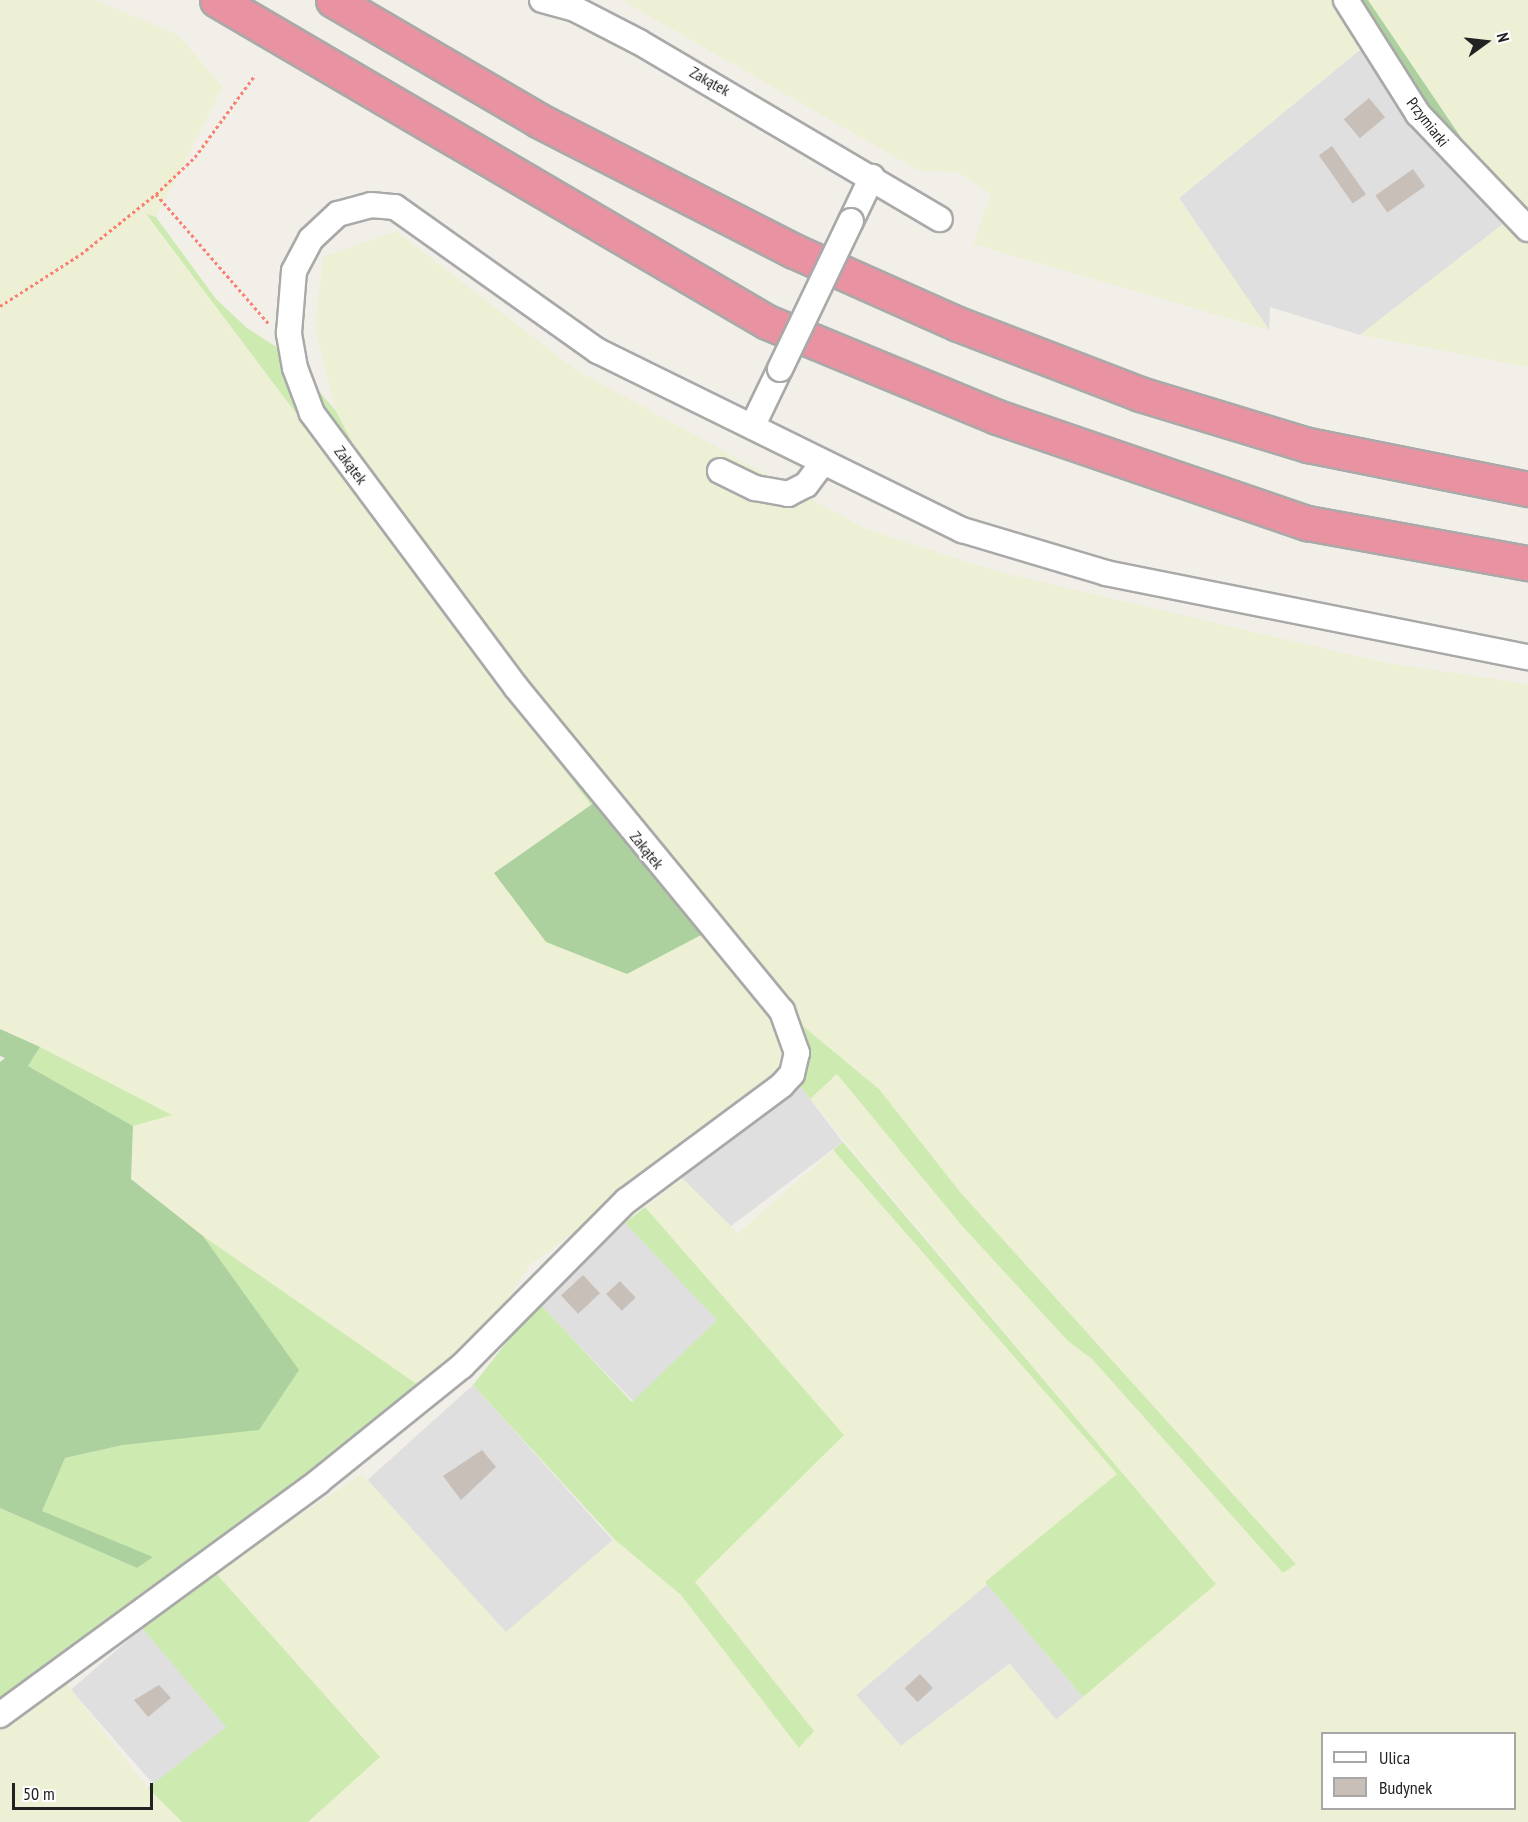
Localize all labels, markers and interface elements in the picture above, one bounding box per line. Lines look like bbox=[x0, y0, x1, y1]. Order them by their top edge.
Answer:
north arrow bbox=[1456, 12, 1516, 72]
text: N bbox=[1493, 31, 1514, 44]
street label: Zakątek bbox=[687, 62, 733, 100]
street label: Przymiarki bbox=[1403, 94, 1453, 150]
street label: Zakątek bbox=[330, 442, 372, 488]
street label: Zakątek bbox=[626, 827, 668, 873]
legend bbox=[1321, 1732, 1516, 1810]
text: Ulica bbox=[1379, 1746, 1410, 1769]
scale bar bbox=[15, 1771, 156, 1809]
text: Budynek bbox=[1379, 1776, 1432, 1799]
text: 50 m bbox=[23, 1782, 55, 1805]

